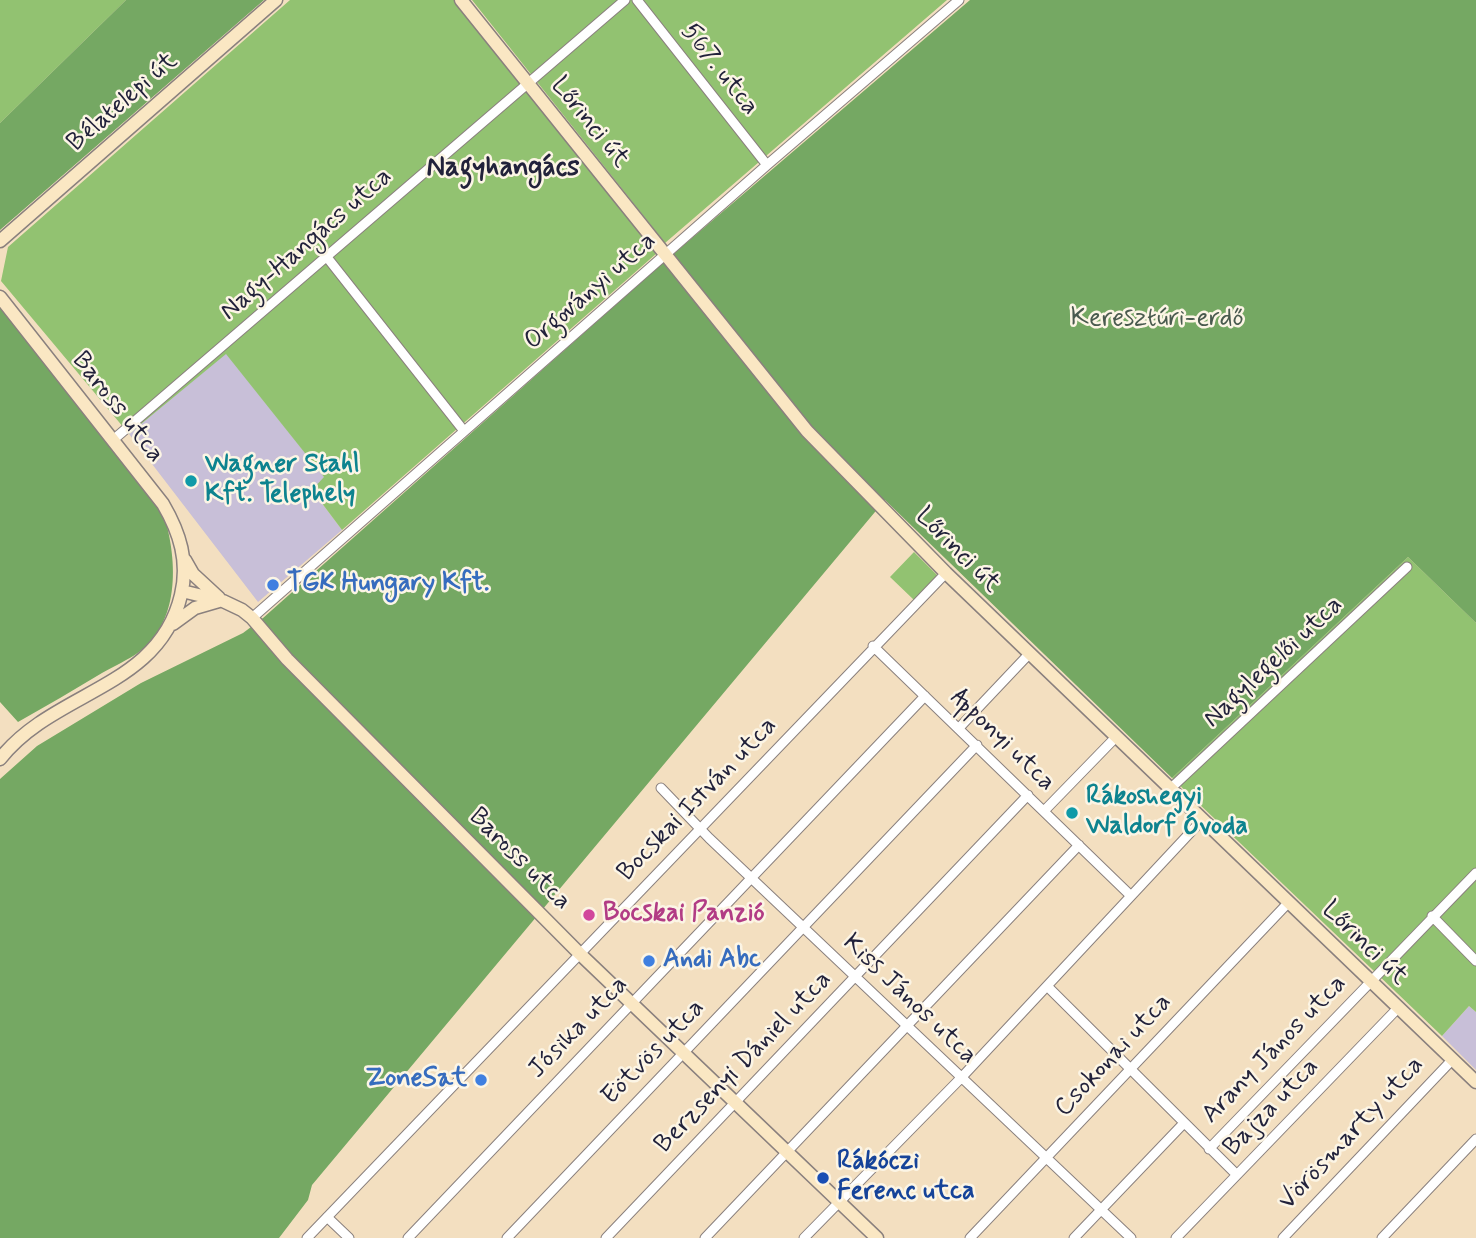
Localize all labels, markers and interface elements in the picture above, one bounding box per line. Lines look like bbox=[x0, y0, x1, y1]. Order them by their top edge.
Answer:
street label: 567. utca bbox=[673, 18, 765, 122]
street label: Bélatelepi út bbox=[61, 47, 185, 159]
street label: Lőrinci út bbox=[543, 71, 635, 175]
district label: Nagyhangács bbox=[426, 152, 580, 186]
street label: Nagy-Hangács utca bbox=[215, 162, 399, 328]
street label: Orgoványi utca bbox=[519, 226, 663, 358]
park label: Keresztúri-erdő bbox=[1070, 304, 1244, 336]
street label: Baross utca bbox=[64, 346, 170, 470]
place label: Wagner Stahl Kft. Telephely bbox=[205, 450, 359, 512]
marker: Wagner Stahl Kft. Telephely bbox=[183, 473, 199, 489]
street label: Lőrinci út bbox=[908, 502, 1006, 600]
place label: TGK Hungary Kft. bbox=[287, 569, 489, 601]
marker: TGK Hungary Kft. bbox=[265, 577, 281, 593]
street label: Nagylegelői utca bbox=[1198, 591, 1350, 735]
street label: Apponyi utca bbox=[943, 683, 1061, 799]
street label: Bocskai István utca bbox=[612, 711, 784, 889]
place label: Rákoshegyi Waldorf Óvoda bbox=[1086, 782, 1248, 844]
street label: Baross utca bbox=[461, 802, 577, 918]
marker: Rákoshegyi Waldorf Óvoda bbox=[1064, 805, 1080, 821]
street label: Lőrinci út bbox=[1314, 895, 1414, 993]
place label: Bocskai Panzió bbox=[603, 899, 765, 931]
marker: Bocskai Panzió bbox=[581, 907, 597, 923]
street label: Kiss János utca bbox=[835, 928, 983, 1072]
place label: Andi Abc bbox=[663, 945, 761, 977]
marker: Andi Abc bbox=[641, 953, 657, 969]
street label: Berzsenyi Dániel utca bbox=[649, 965, 839, 1161]
street label: Arany János utca bbox=[1196, 969, 1354, 1131]
street label: Jósika utca bbox=[523, 970, 635, 1086]
street label: Csokonai utca bbox=[1049, 988, 1179, 1124]
street label: Eötvös utca bbox=[596, 993, 712, 1113]
street label: Vörösmarty utca bbox=[1273, 1051, 1431, 1217]
street label: Bajza utca bbox=[1218, 1052, 1326, 1164]
place label: ZoneSat bbox=[366, 1064, 467, 1096]
marker: ZoneSat bbox=[473, 1072, 489, 1088]
place label: Rákóczi Ferenc utca bbox=[837, 1147, 975, 1208]
marker: Rákóczi Ferenc utca bbox=[815, 1170, 831, 1186]

